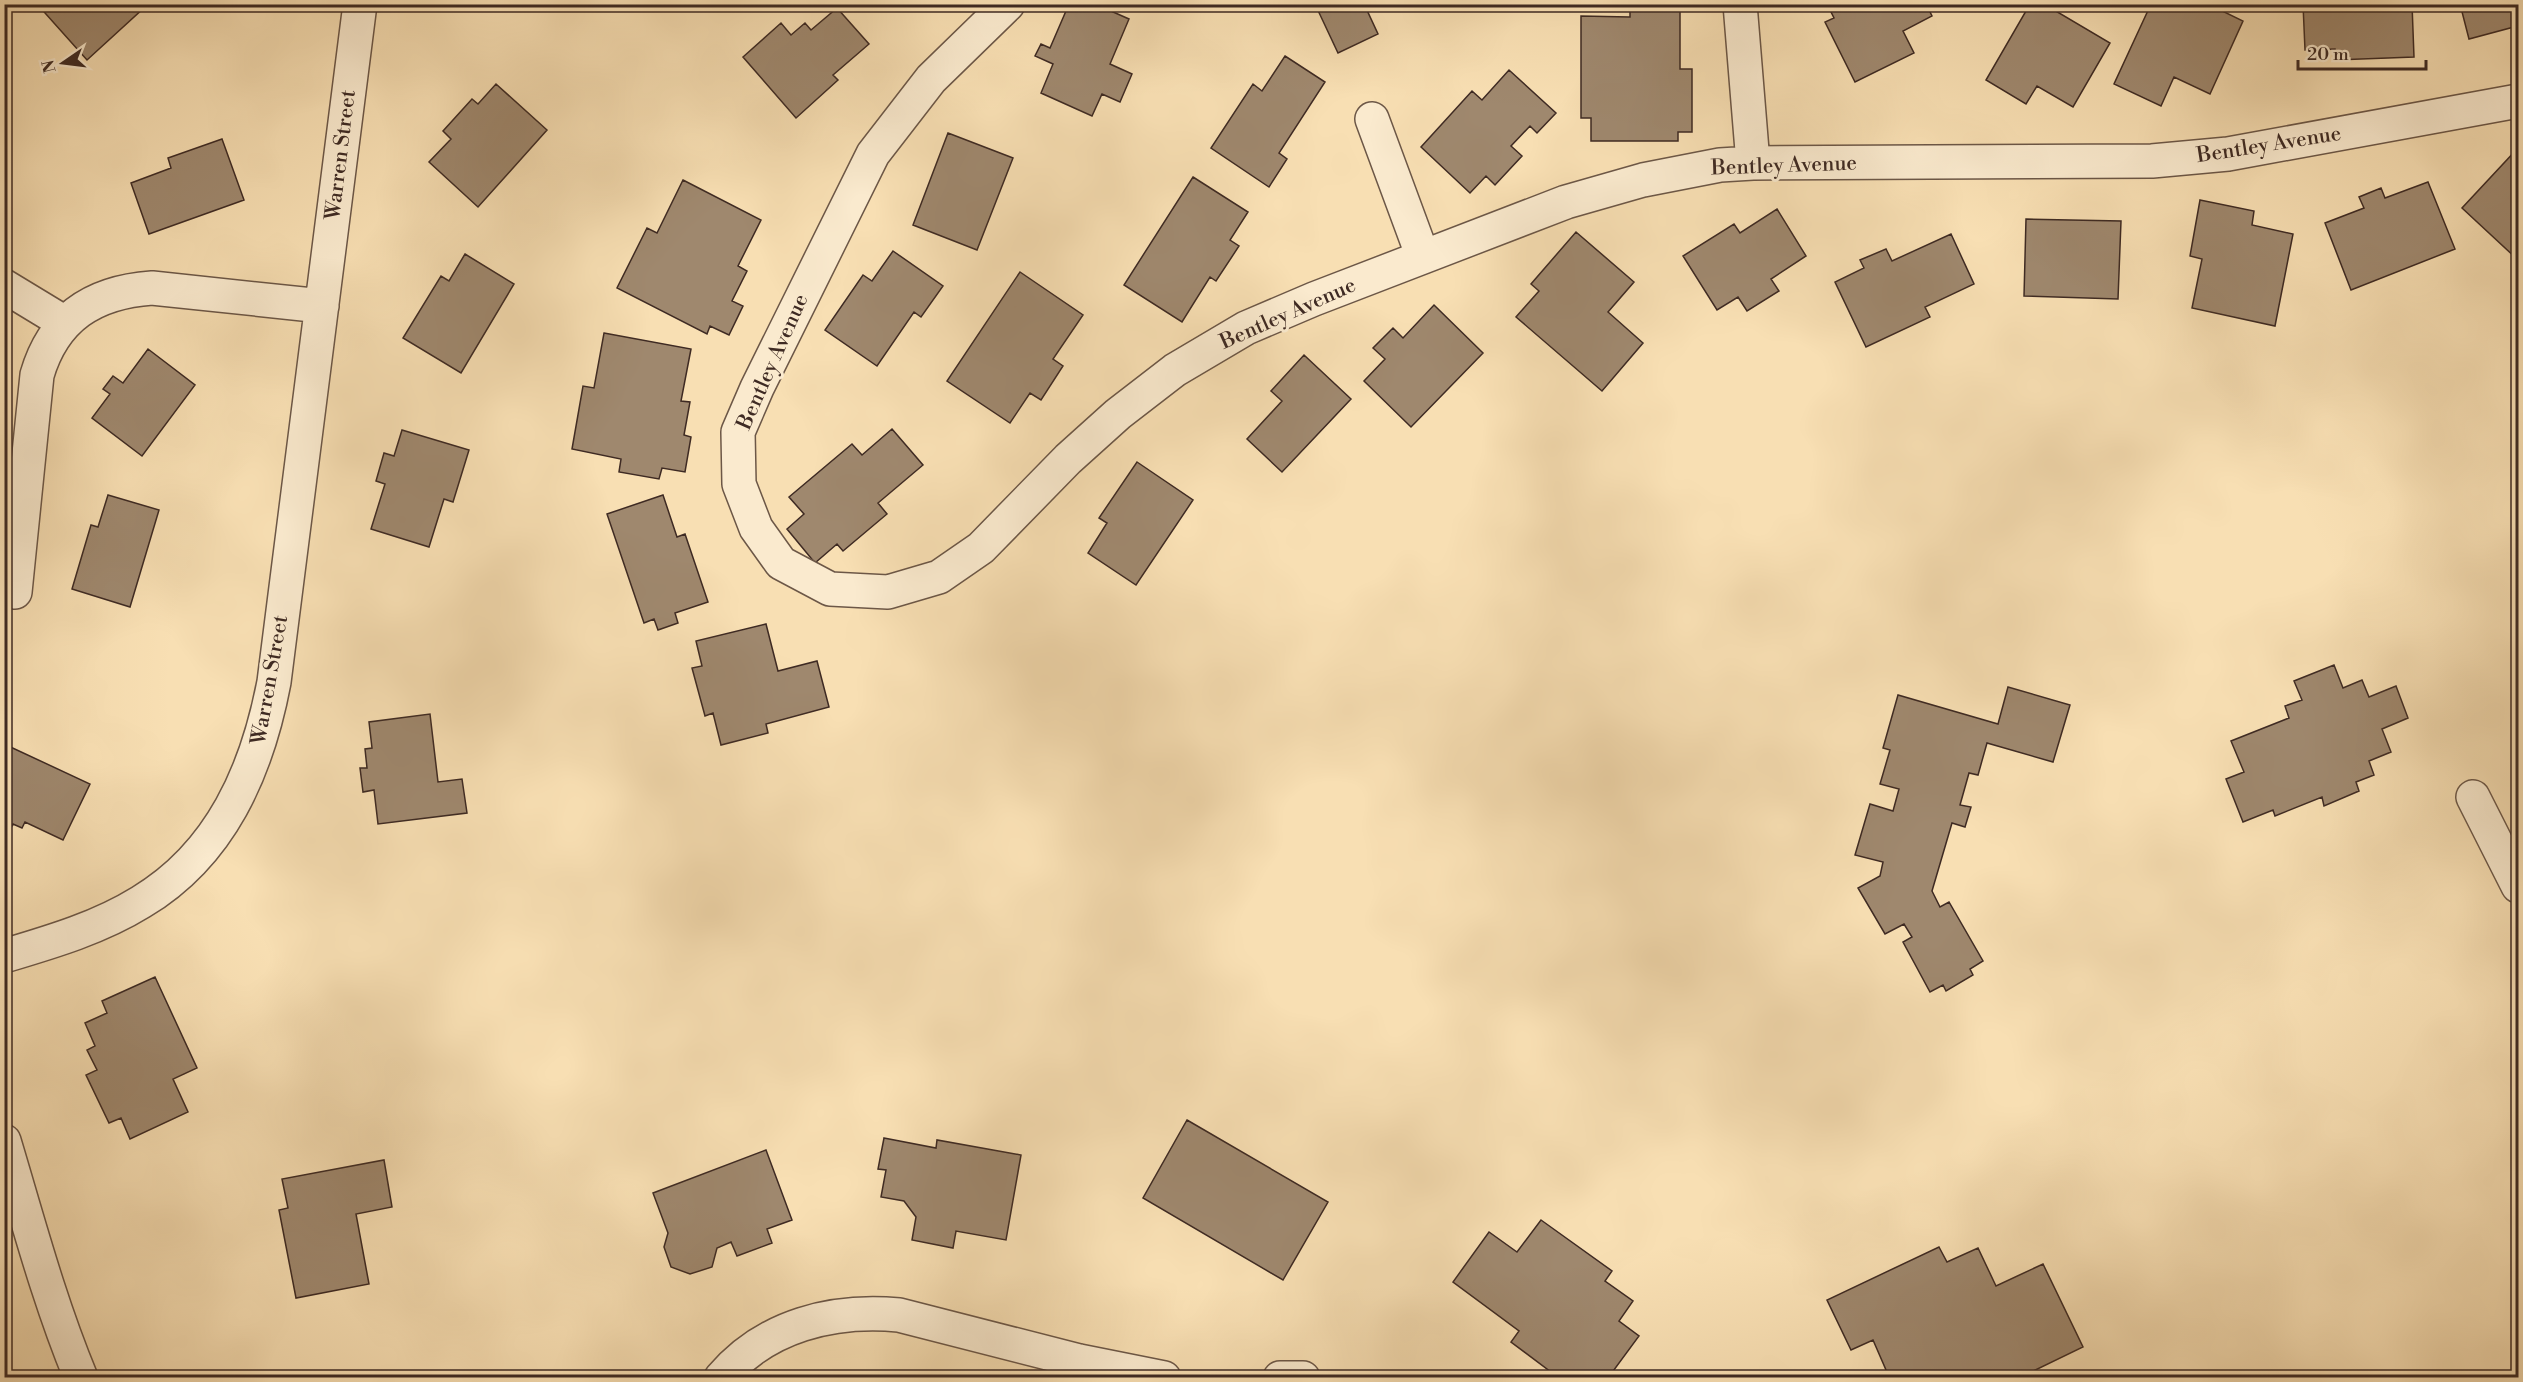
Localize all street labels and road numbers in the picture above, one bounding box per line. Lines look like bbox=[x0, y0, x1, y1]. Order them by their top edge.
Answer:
street label: Warren Street bbox=[320, 88, 362, 223]
street label: Bentley Avenue bbox=[2194, 121, 2343, 169]
street label: Bentley Avenue bbox=[1710, 150, 1857, 182]
street label: Bentley Avenue bbox=[1215, 272, 1360, 356]
street label: Bentley Avenue bbox=[731, 290, 815, 435]
street label: Warren Street bbox=[246, 613, 294, 748]

